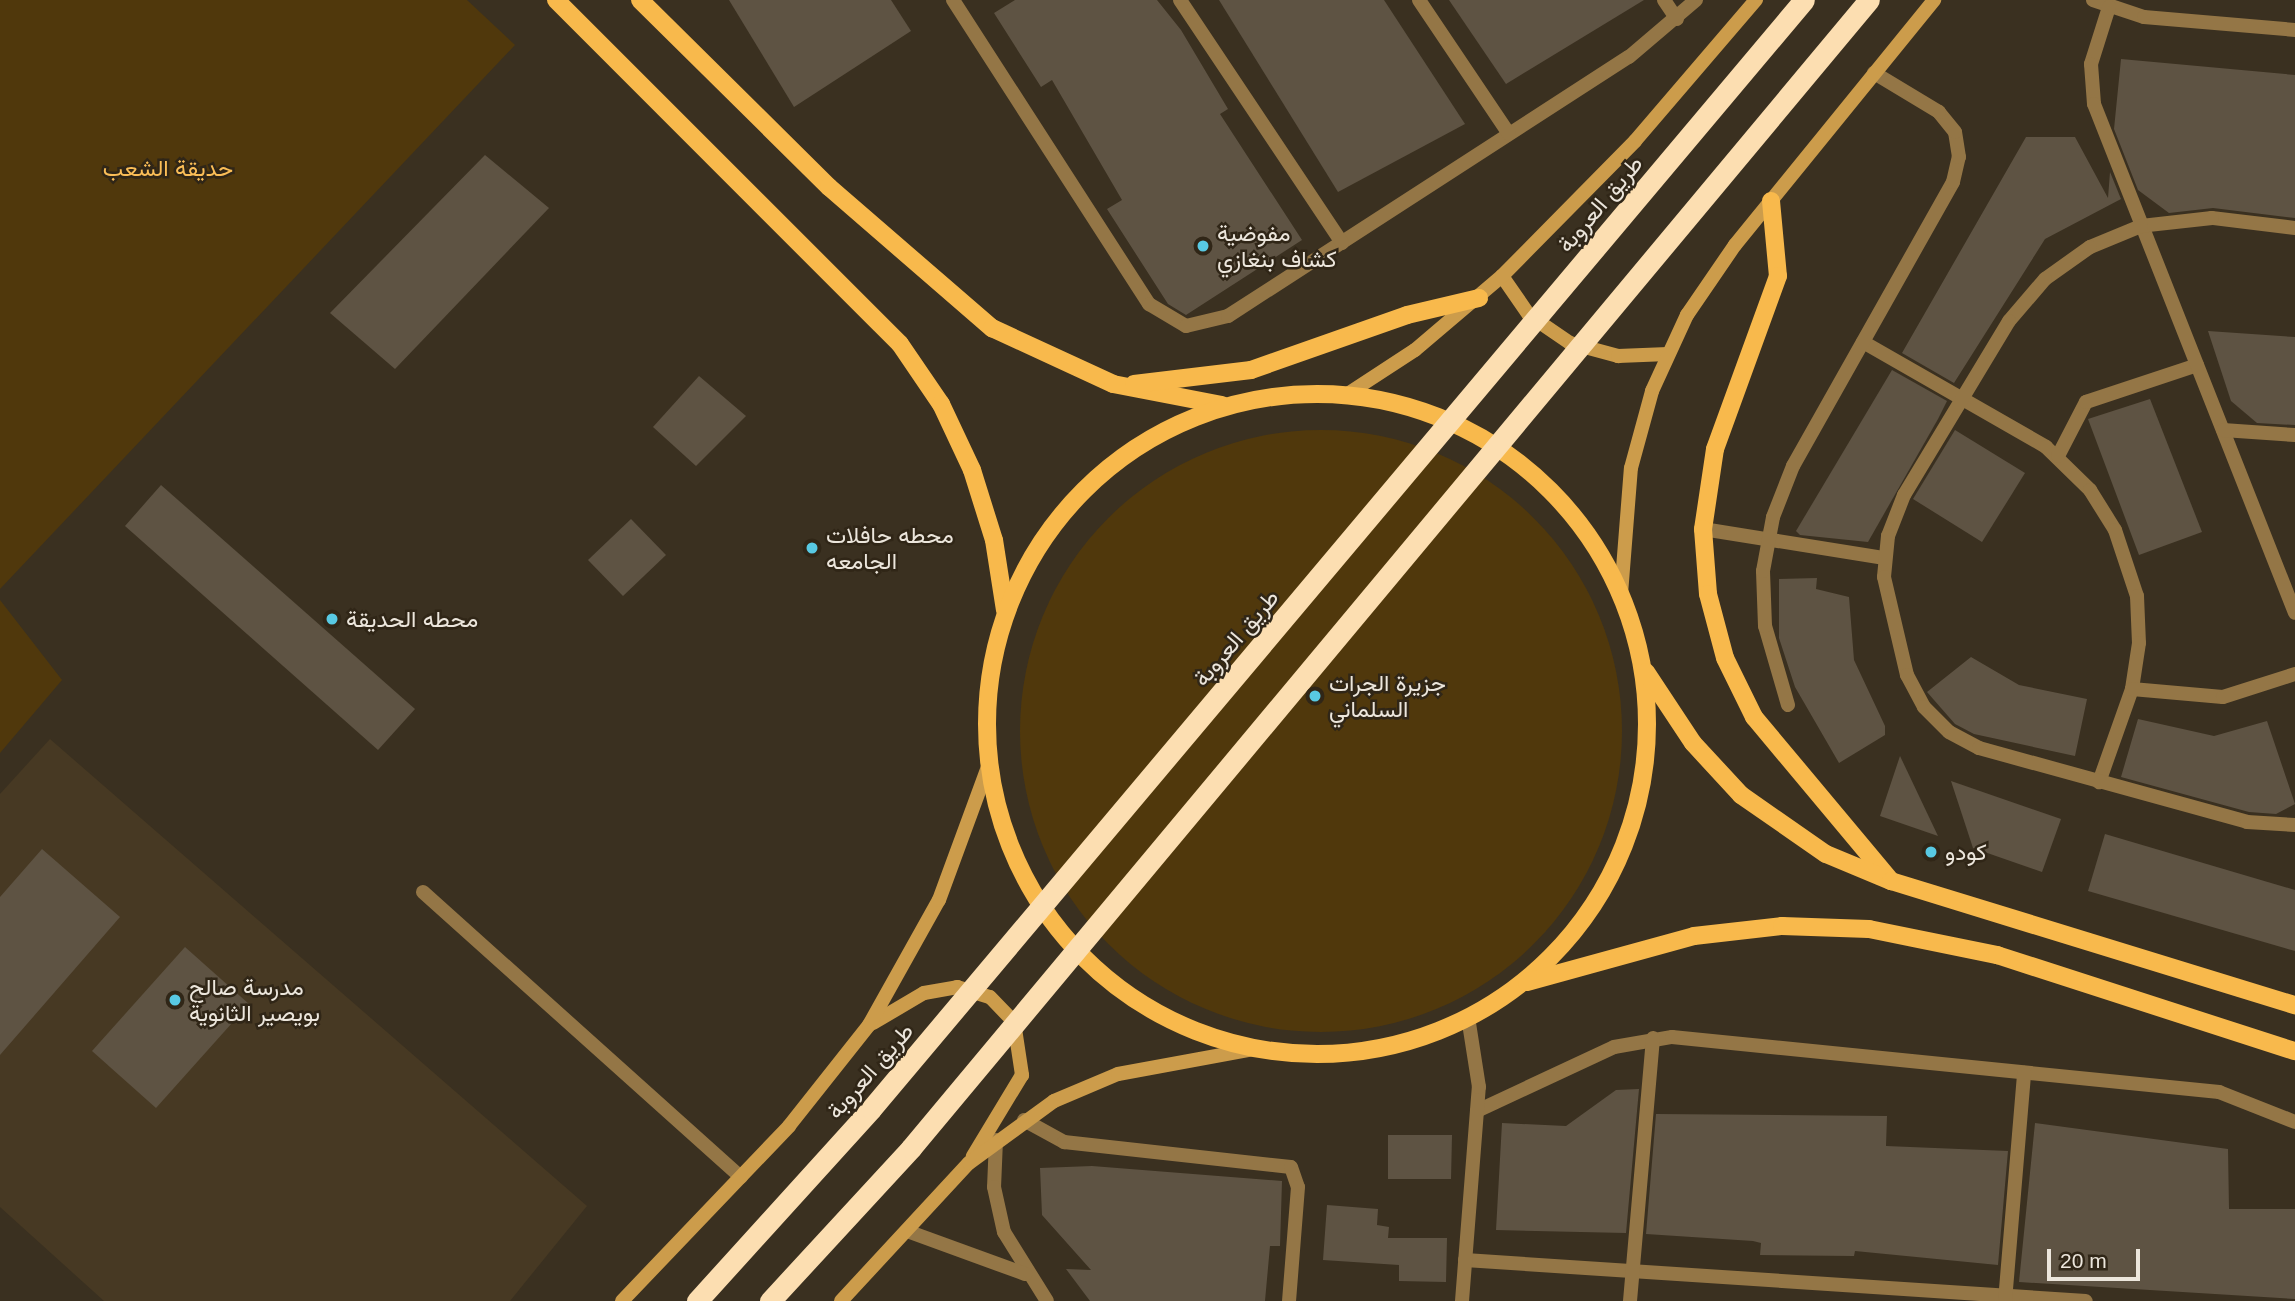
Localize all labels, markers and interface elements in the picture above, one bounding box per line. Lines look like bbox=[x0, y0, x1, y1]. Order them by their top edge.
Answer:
street label: طريق العروبة bbox=[1552, 150, 1648, 258]
park label: حديقة الشعب bbox=[103, 154, 233, 182]
place label: مفوضية كشاف بنغازي bbox=[1217, 219, 1337, 273]
marker: مفوضية كشاف بنغازي bbox=[1195, 238, 1211, 254]
place label: محطه حافلات الجامعه bbox=[826, 521, 954, 575]
marker: محطه حافلات الجامعه bbox=[804, 540, 820, 556]
street label: طريق العروبة bbox=[1188, 584, 1284, 692]
place label: محطه الحديقة bbox=[346, 605, 478, 633]
marker: محطه الحديقة bbox=[324, 611, 340, 627]
place label: جزيرة الجرات السلماني bbox=[1329, 669, 1446, 723]
marker: جزيرة الجرات السلماني bbox=[1307, 688, 1323, 704]
place label: كودو bbox=[1945, 838, 1987, 866]
marker: كودو bbox=[1923, 844, 1939, 860]
place label: مدرسة صالح بويصير الثانوية bbox=[189, 973, 320, 1027]
marker: مدرسة صالح بويصير الثانوية bbox=[167, 992, 183, 1008]
street label: طريق العروبة bbox=[821, 1018, 919, 1124]
scale bar bbox=[2050, 1234, 2143, 1278]
text: 20 m bbox=[2060, 1249, 2107, 1272]

